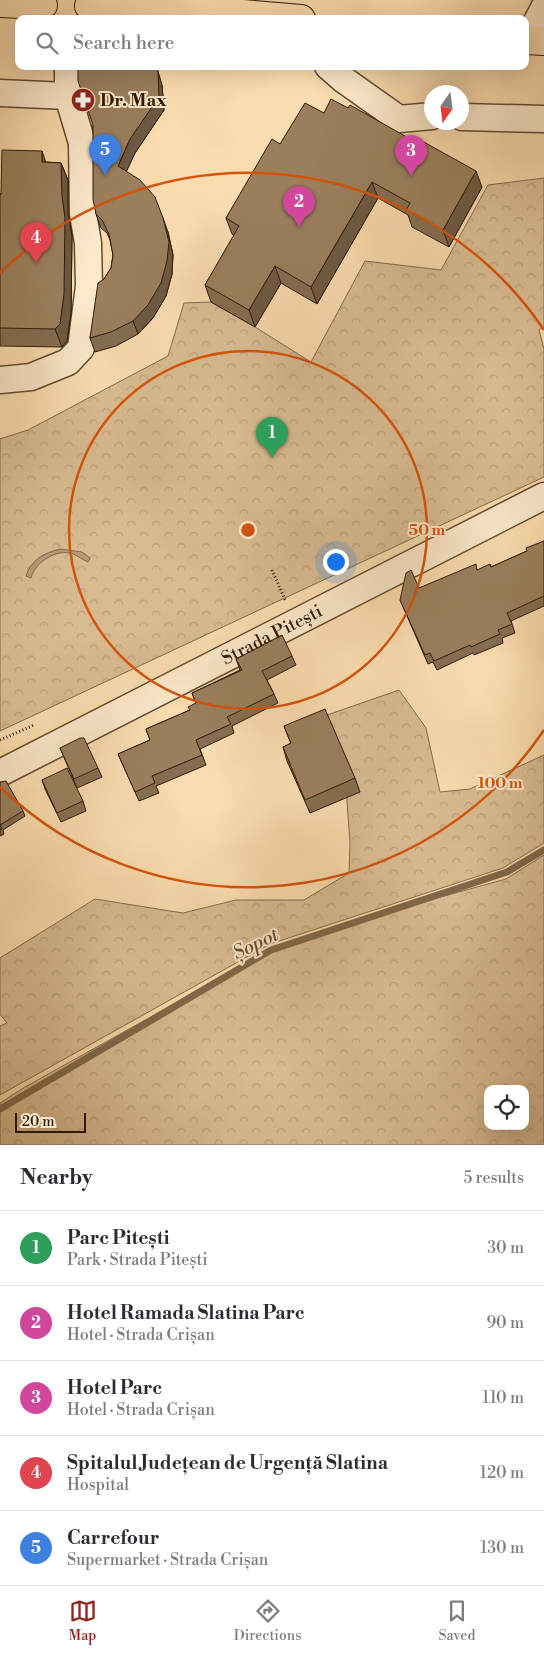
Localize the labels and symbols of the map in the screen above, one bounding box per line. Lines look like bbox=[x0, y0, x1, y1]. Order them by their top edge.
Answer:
north arrow bbox=[424, 85, 469, 130]
pharmacy icon: Dr. Max bbox=[70, 87, 96, 113]
place label: Dr. Max bbox=[100, 89, 167, 112]
pin: 5 bbox=[89, 134, 121, 175]
pin: 3 bbox=[395, 135, 427, 176]
pin: 2 bbox=[283, 186, 315, 227]
pin: 4 bbox=[20, 222, 52, 263]
pin: 1 bbox=[256, 417, 288, 458]
centre of rings bbox=[239, 521, 257, 539]
text: 50 m bbox=[409, 521, 445, 540]
your location bbox=[323, 549, 349, 575]
street label: Strada Pitești bbox=[218, 600, 326, 670]
text: 100 m bbox=[478, 774, 523, 793]
water label: Șopot bbox=[229, 922, 283, 965]
scale bar bbox=[15, 1110, 86, 1133]

